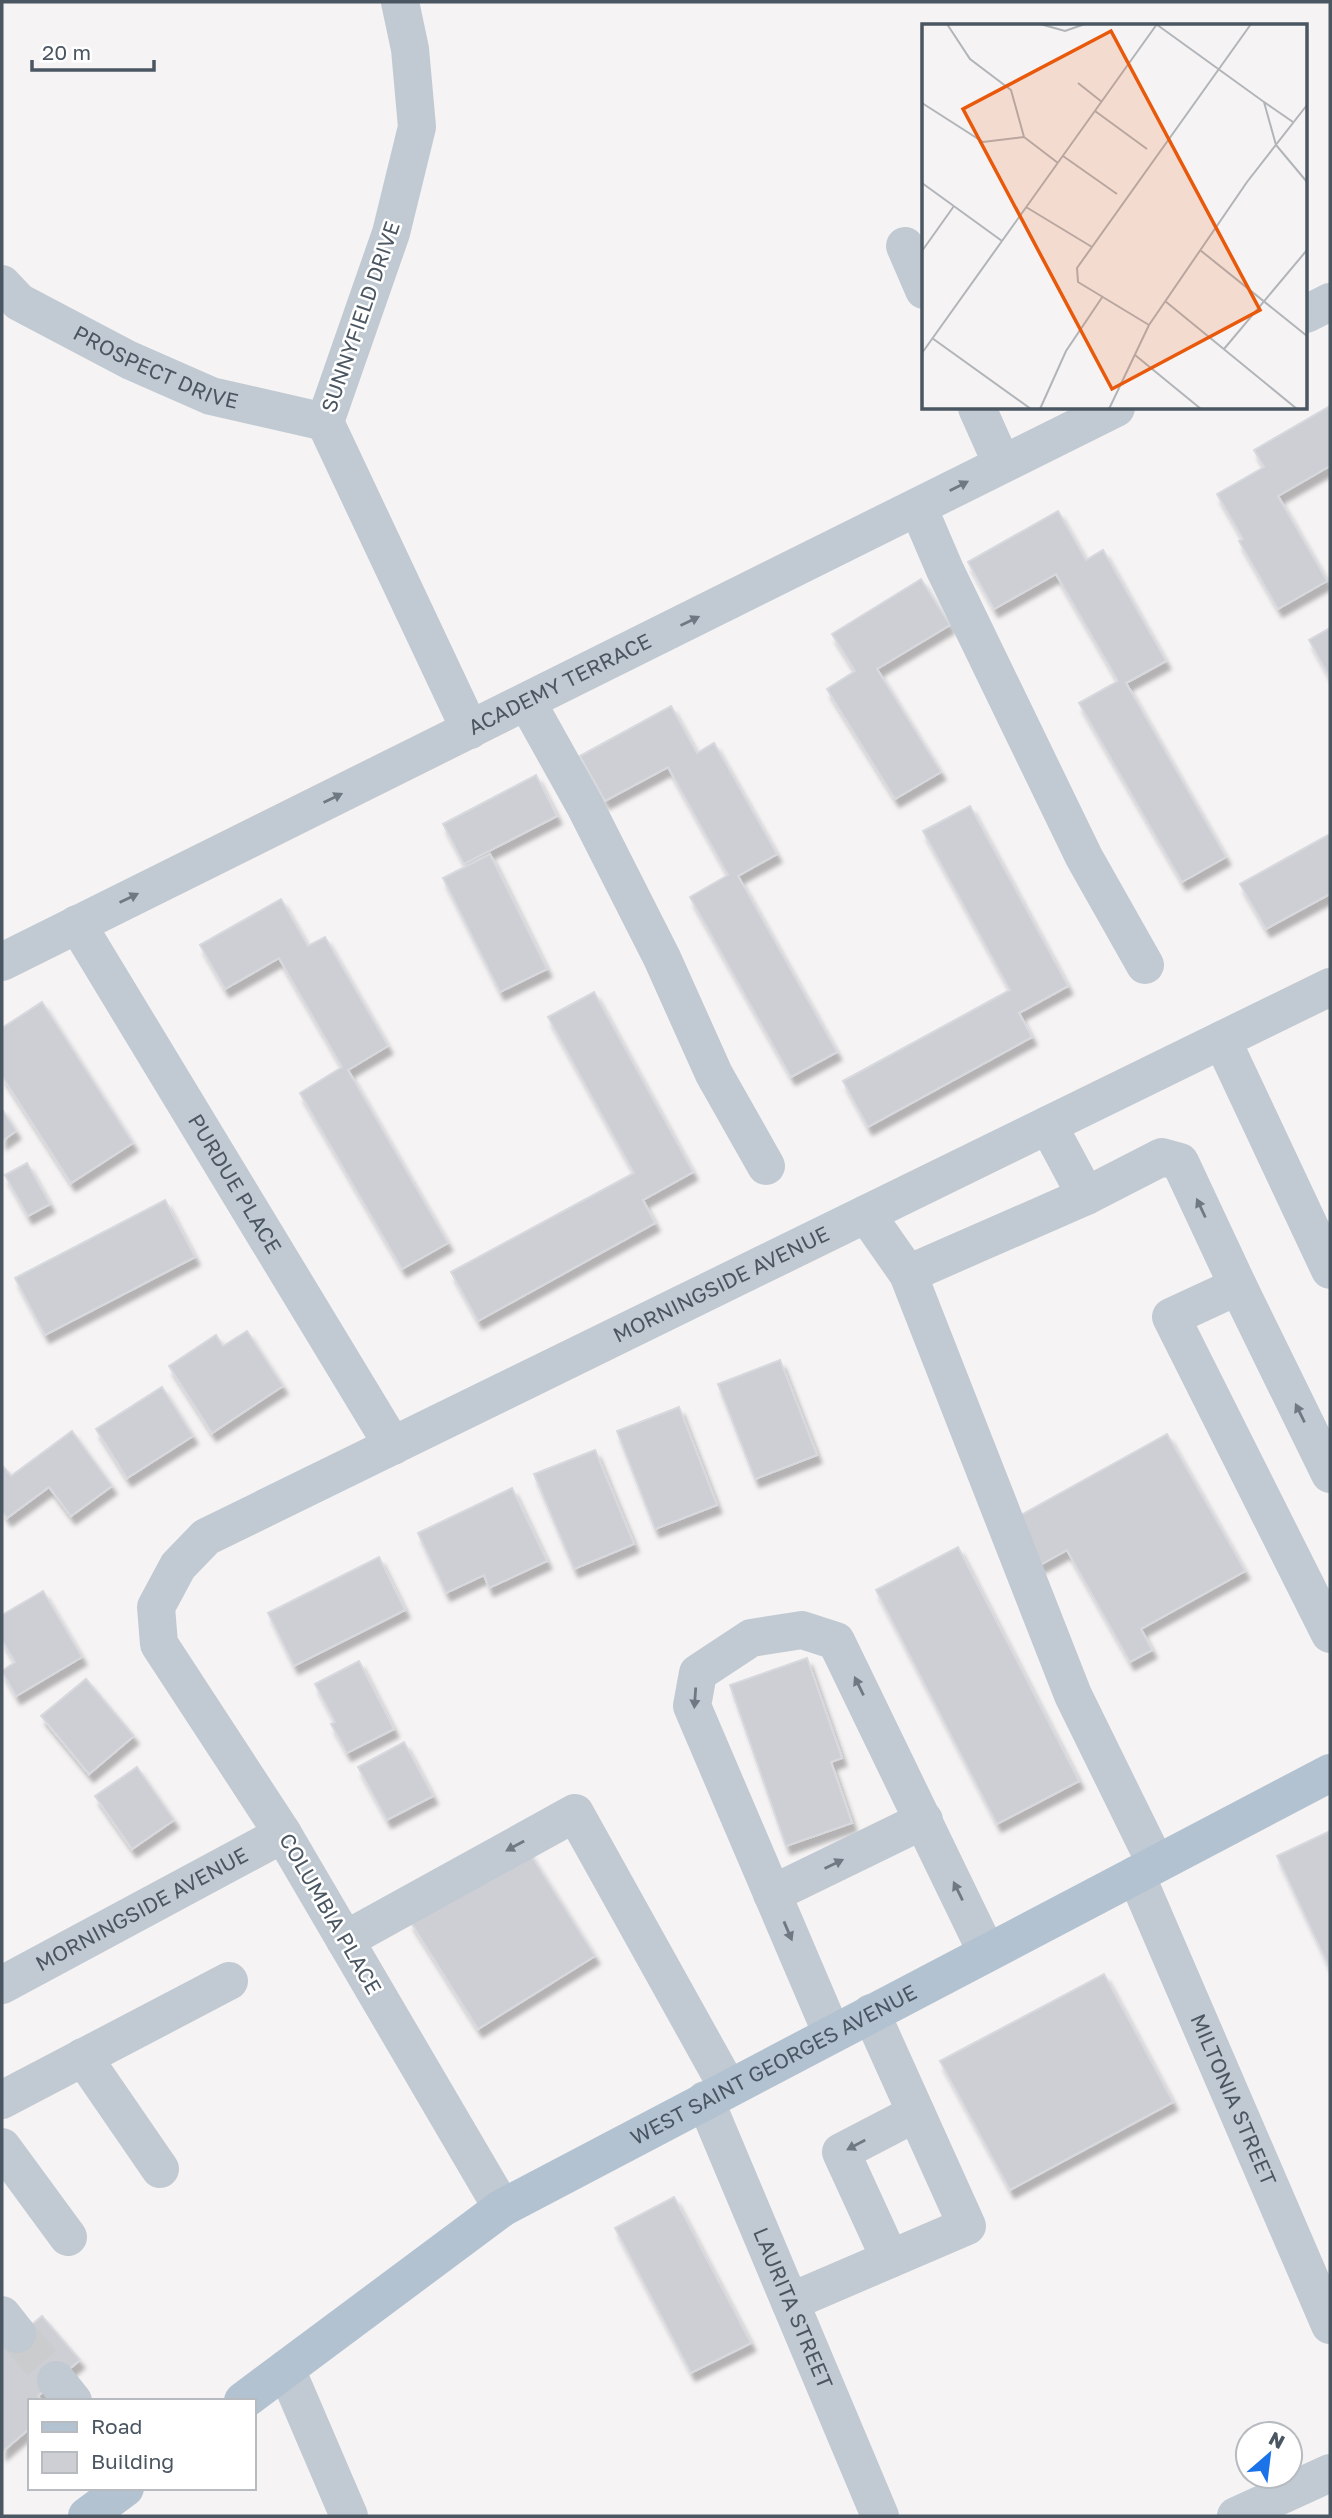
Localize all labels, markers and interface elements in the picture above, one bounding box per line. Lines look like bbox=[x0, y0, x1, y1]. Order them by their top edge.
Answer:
inset map bbox=[922, 24, 1308, 410]
scale bar bbox=[32, 28, 154, 72]
text: 20 m bbox=[42, 39, 91, 65]
street label: SUNNYFIELD DRIVE bbox=[315, 218, 405, 416]
street label: PROSPECT DRIVE bbox=[69, 319, 241, 414]
one-way arrow bbox=[949, 480, 969, 492]
one-way arrow bbox=[680, 615, 700, 626]
street label: ACADEMY TERRACE bbox=[464, 627, 655, 740]
one-way arrow bbox=[323, 792, 343, 804]
one-way arrow bbox=[119, 893, 139, 904]
street label: PURDUE PLACE bbox=[183, 1109, 287, 1258]
one-way arrow bbox=[1195, 1197, 1206, 1218]
street label: MORNINGSIDE AVENUE bbox=[609, 1220, 833, 1348]
one-way arrow bbox=[1294, 1403, 1306, 1423]
one-way arrow bbox=[854, 1676, 865, 1696]
one-way arrow bbox=[689, 1687, 700, 1709]
street label: COLUMBIA PLACE bbox=[274, 1828, 388, 1999]
one-way arrow bbox=[505, 1840, 525, 1852]
street label: MORNINGSIDE AVENUE bbox=[31, 1841, 252, 1976]
one-way arrow bbox=[824, 1858, 844, 1869]
one-way arrow bbox=[952, 1881, 963, 1901]
one-way arrow bbox=[782, 1921, 794, 1941]
street label: WEST SAINT GEORGES AVENUE bbox=[626, 1979, 921, 2150]
street label: MILTONIA STREET bbox=[1185, 2010, 1282, 2189]
one-way arrow bbox=[845, 2138, 865, 2150]
street label: LAURITA STREET bbox=[748, 2223, 839, 2392]
legend bbox=[28, 2399, 256, 2490]
text: Road bbox=[91, 2413, 142, 2439]
north arrow bbox=[1234, 2420, 1304, 2490]
text: N bbox=[1265, 2426, 1289, 2453]
text: Building bbox=[91, 2448, 174, 2474]

